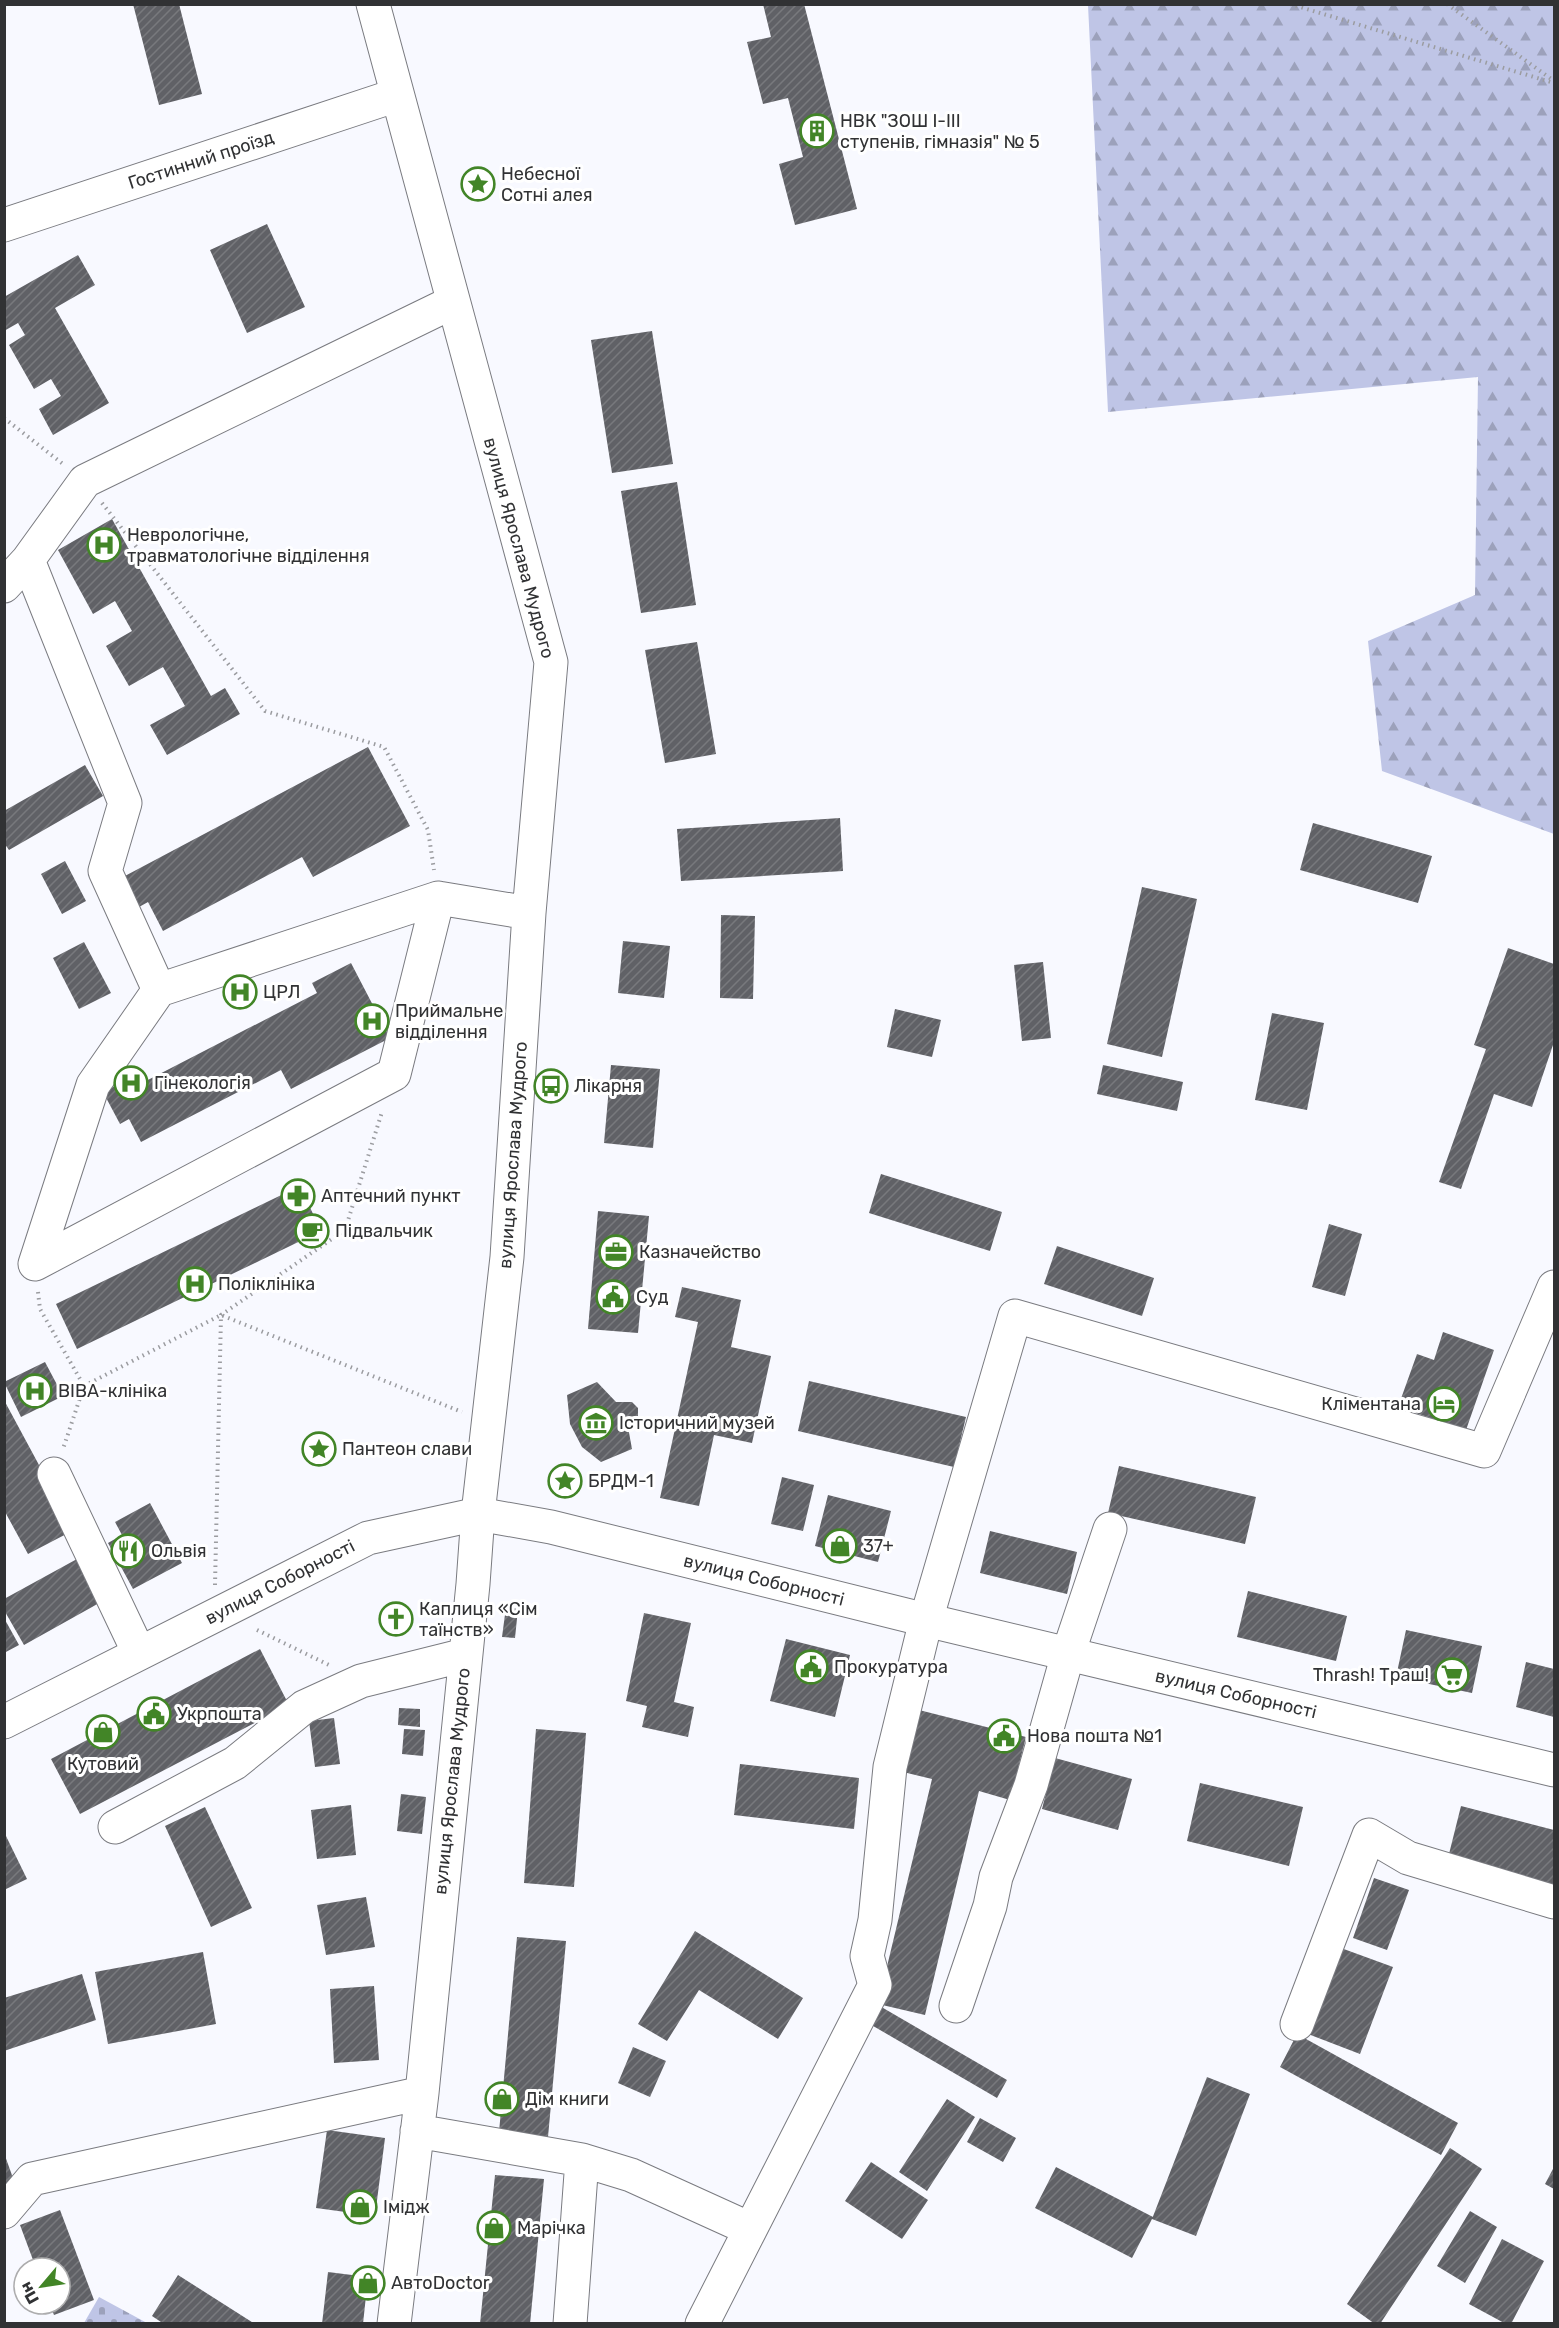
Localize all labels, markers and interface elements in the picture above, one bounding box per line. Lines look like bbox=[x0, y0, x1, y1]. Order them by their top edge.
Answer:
place label: НВК "ЗОШ І-ІІІ ступенів, гімназія" № 5 bbox=[840, 110, 1040, 153]
building icon: НВК "ЗОШ І-ІІІ ступенів, гімназія" № 5 bbox=[799, 113, 835, 149]
street label: Гостинний проїзд bbox=[125, 126, 277, 194]
place label: Небесної Сотні алея bbox=[501, 163, 593, 206]
place icon: Небесної Сотні алея bbox=[460, 166, 496, 202]
street label: вулиця Ярослава Мудрого bbox=[479, 435, 559, 661]
place label: Неврологічне, травматологічне відділення bbox=[127, 524, 369, 567]
hospital icon: Неврологічне, травматологічне відділення bbox=[86, 527, 122, 563]
hospital icon: ЦРЛ bbox=[222, 974, 258, 1010]
place label: ЦРЛ bbox=[263, 981, 300, 1003]
place label: Приймальне відділення bbox=[395, 1000, 503, 1043]
hospital icon: Приймальне відділення bbox=[354, 1003, 390, 1039]
street label: вулиця Ярослава Мудрого bbox=[494, 1041, 532, 1269]
hospital icon: Гінекологія bbox=[113, 1065, 149, 1101]
bus stop icon: Лікарня bbox=[533, 1068, 569, 1104]
place label: Гінекологія bbox=[154, 1072, 251, 1094]
place label: Лікарня bbox=[574, 1075, 642, 1097]
pharmacy icon: Аптечний пункт bbox=[280, 1178, 316, 1214]
place label: Аптечний пункт bbox=[321, 1185, 461, 1207]
cafe icon: Підвальчик bbox=[294, 1213, 330, 1249]
place label: Підвальчик bbox=[335, 1220, 433, 1242]
office icon: Казначейство bbox=[598, 1234, 634, 1270]
place label: Казначейство bbox=[639, 1241, 761, 1263]
hospital icon: Поліклініка bbox=[177, 1266, 213, 1302]
place label: Поліклініка bbox=[218, 1273, 315, 1295]
public building icon: Суд bbox=[595, 1279, 631, 1315]
place label: Суд bbox=[636, 1286, 669, 1308]
hospital icon: ВІВА-клініка bbox=[17, 1373, 53, 1409]
place label: ВІВА-клініка bbox=[58, 1380, 167, 1402]
hotel icon: Кліментана bbox=[1426, 1386, 1462, 1422]
place label: Кліментана bbox=[1321, 1393, 1421, 1415]
museum icon: Історичний музей bbox=[578, 1405, 614, 1441]
place label: Історичний музей bbox=[619, 1412, 775, 1434]
place icon: Пантеон слави bbox=[301, 1431, 337, 1467]
place label: Пантеон слави bbox=[342, 1438, 472, 1460]
place icon: БРДМ-1 bbox=[547, 1463, 583, 1499]
place label: БРДМ-1 bbox=[588, 1470, 654, 1492]
shop icon: 37+ bbox=[822, 1528, 858, 1564]
restaurant icon: Ольвія bbox=[110, 1533, 146, 1569]
street label: вулиця Соборності bbox=[202, 1535, 358, 1629]
place label: 37+ bbox=[863, 1535, 894, 1557]
place label: Ольвія bbox=[151, 1540, 207, 1562]
street label: вулиця Соборності bbox=[681, 1549, 847, 1611]
place label: Каплиця «Сім таїнств» bbox=[419, 1598, 537, 1641]
church icon: Каплиця «Сім таїнств» bbox=[378, 1601, 414, 1637]
public building icon: Прокуратура bbox=[793, 1649, 829, 1685]
place label: Прокуратура bbox=[834, 1656, 948, 1678]
supermarket icon: Thrash! Траш! bbox=[1434, 1657, 1470, 1693]
place label: Thrash! Траш! bbox=[1313, 1664, 1429, 1686]
street label: вулиця Соборності bbox=[1153, 1665, 1319, 1723]
street label: вулиця Ярослава Мудрого bbox=[429, 1667, 475, 1895]
public building icon: Укрпошта bbox=[136, 1696, 172, 1732]
place label: Укрпошта bbox=[177, 1703, 262, 1725]
shop icon: Кутовий bbox=[85, 1714, 121, 1750]
public building icon: Нова пошта №1 bbox=[986, 1718, 1022, 1754]
place label: Нова пошта №1 bbox=[1027, 1725, 1162, 1747]
place label: Кутовий bbox=[67, 1753, 139, 1775]
shop icon: Дім книги bbox=[484, 2081, 520, 2117]
place label: Дім книги bbox=[525, 2088, 609, 2110]
shop icon: Імідж bbox=[342, 2189, 378, 2225]
place label: Імідж bbox=[383, 2196, 430, 2218]
shop icon: Марічка bbox=[476, 2210, 512, 2246]
place label: Марічка bbox=[517, 2217, 586, 2239]
north arrow bbox=[12, 2256, 72, 2316]
shop icon: АвтоDoctor bbox=[350, 2265, 386, 2301]
place label: АвтоDoctor bbox=[391, 2272, 490, 2294]
text: Пн bbox=[16, 2279, 43, 2307]

